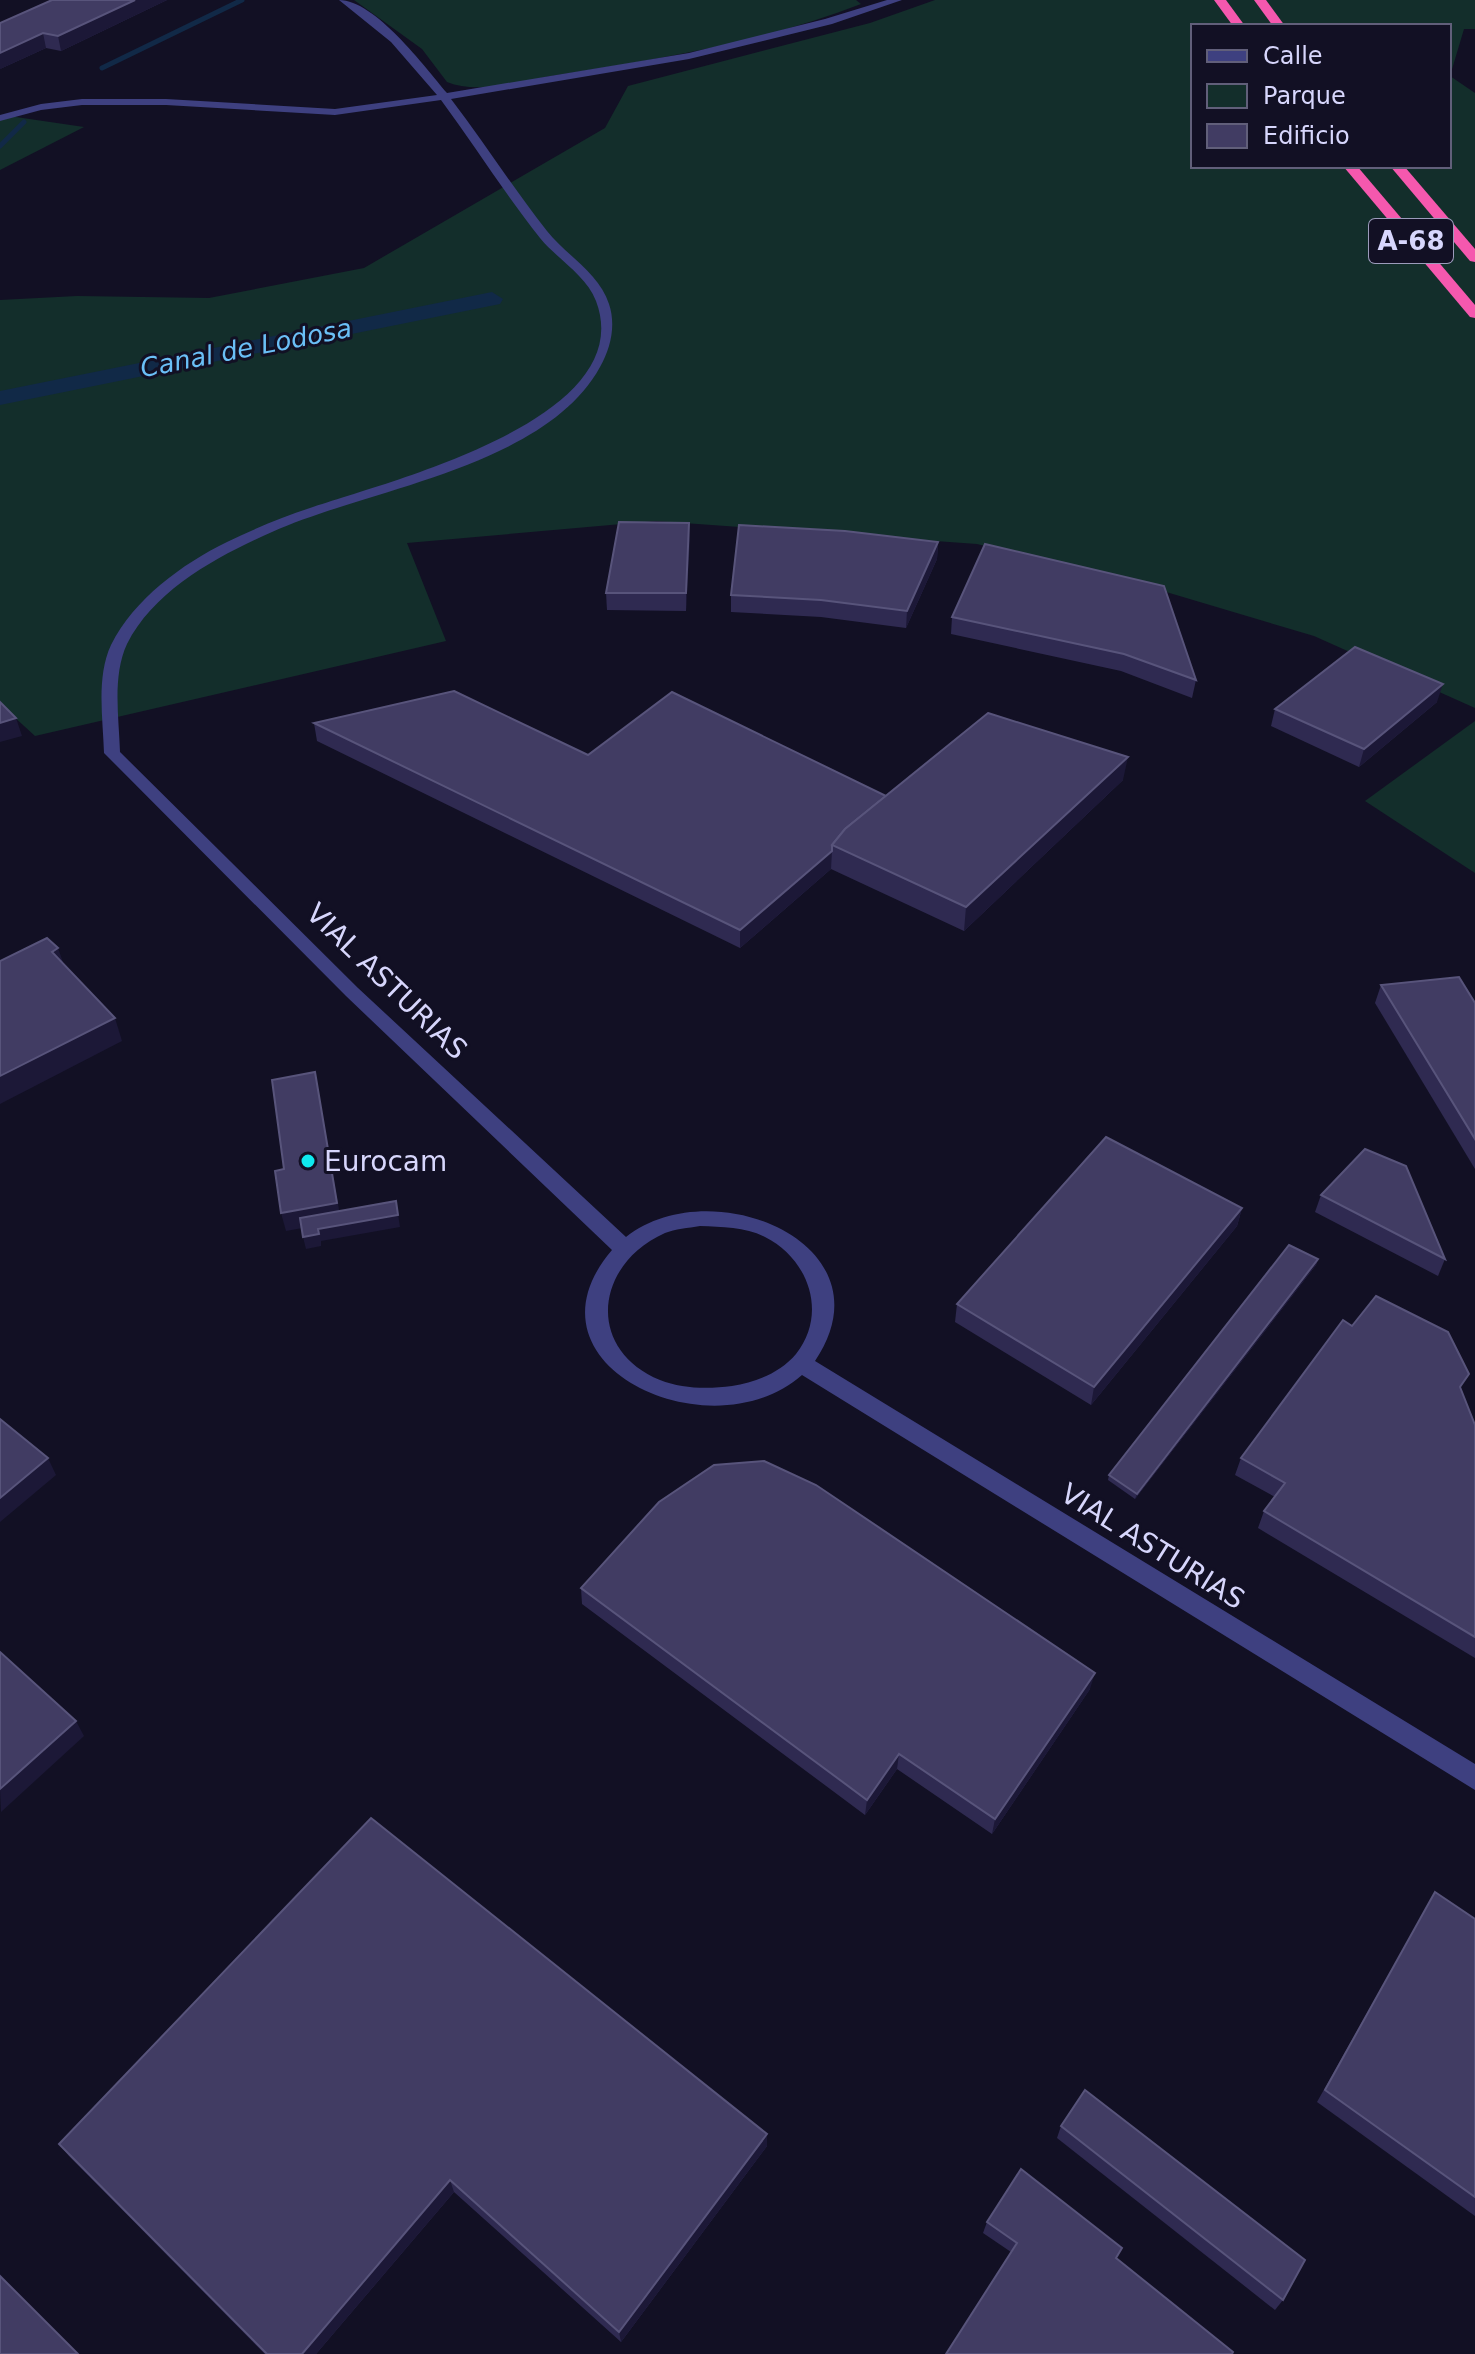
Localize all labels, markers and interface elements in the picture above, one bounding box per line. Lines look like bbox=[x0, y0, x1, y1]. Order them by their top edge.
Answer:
legend bbox=[1191, 24, 1451, 168]
text: Calle bbox=[1263, 42, 1323, 70]
text: Parque bbox=[1263, 82, 1346, 110]
text: Edificio bbox=[1263, 122, 1350, 150]
road number: A-68 bbox=[1369, 219, 1453, 263]
water label: Canal de Lodosa bbox=[138, 313, 354, 383]
street label: VIAL ASTURIAS bbox=[300, 896, 474, 1066]
place label: Eurocam bbox=[324, 1145, 447, 1178]
marker: Eurocam bbox=[299, 1152, 317, 1170]
street label: VIAL ASTURIAS bbox=[1055, 1477, 1251, 1616]

